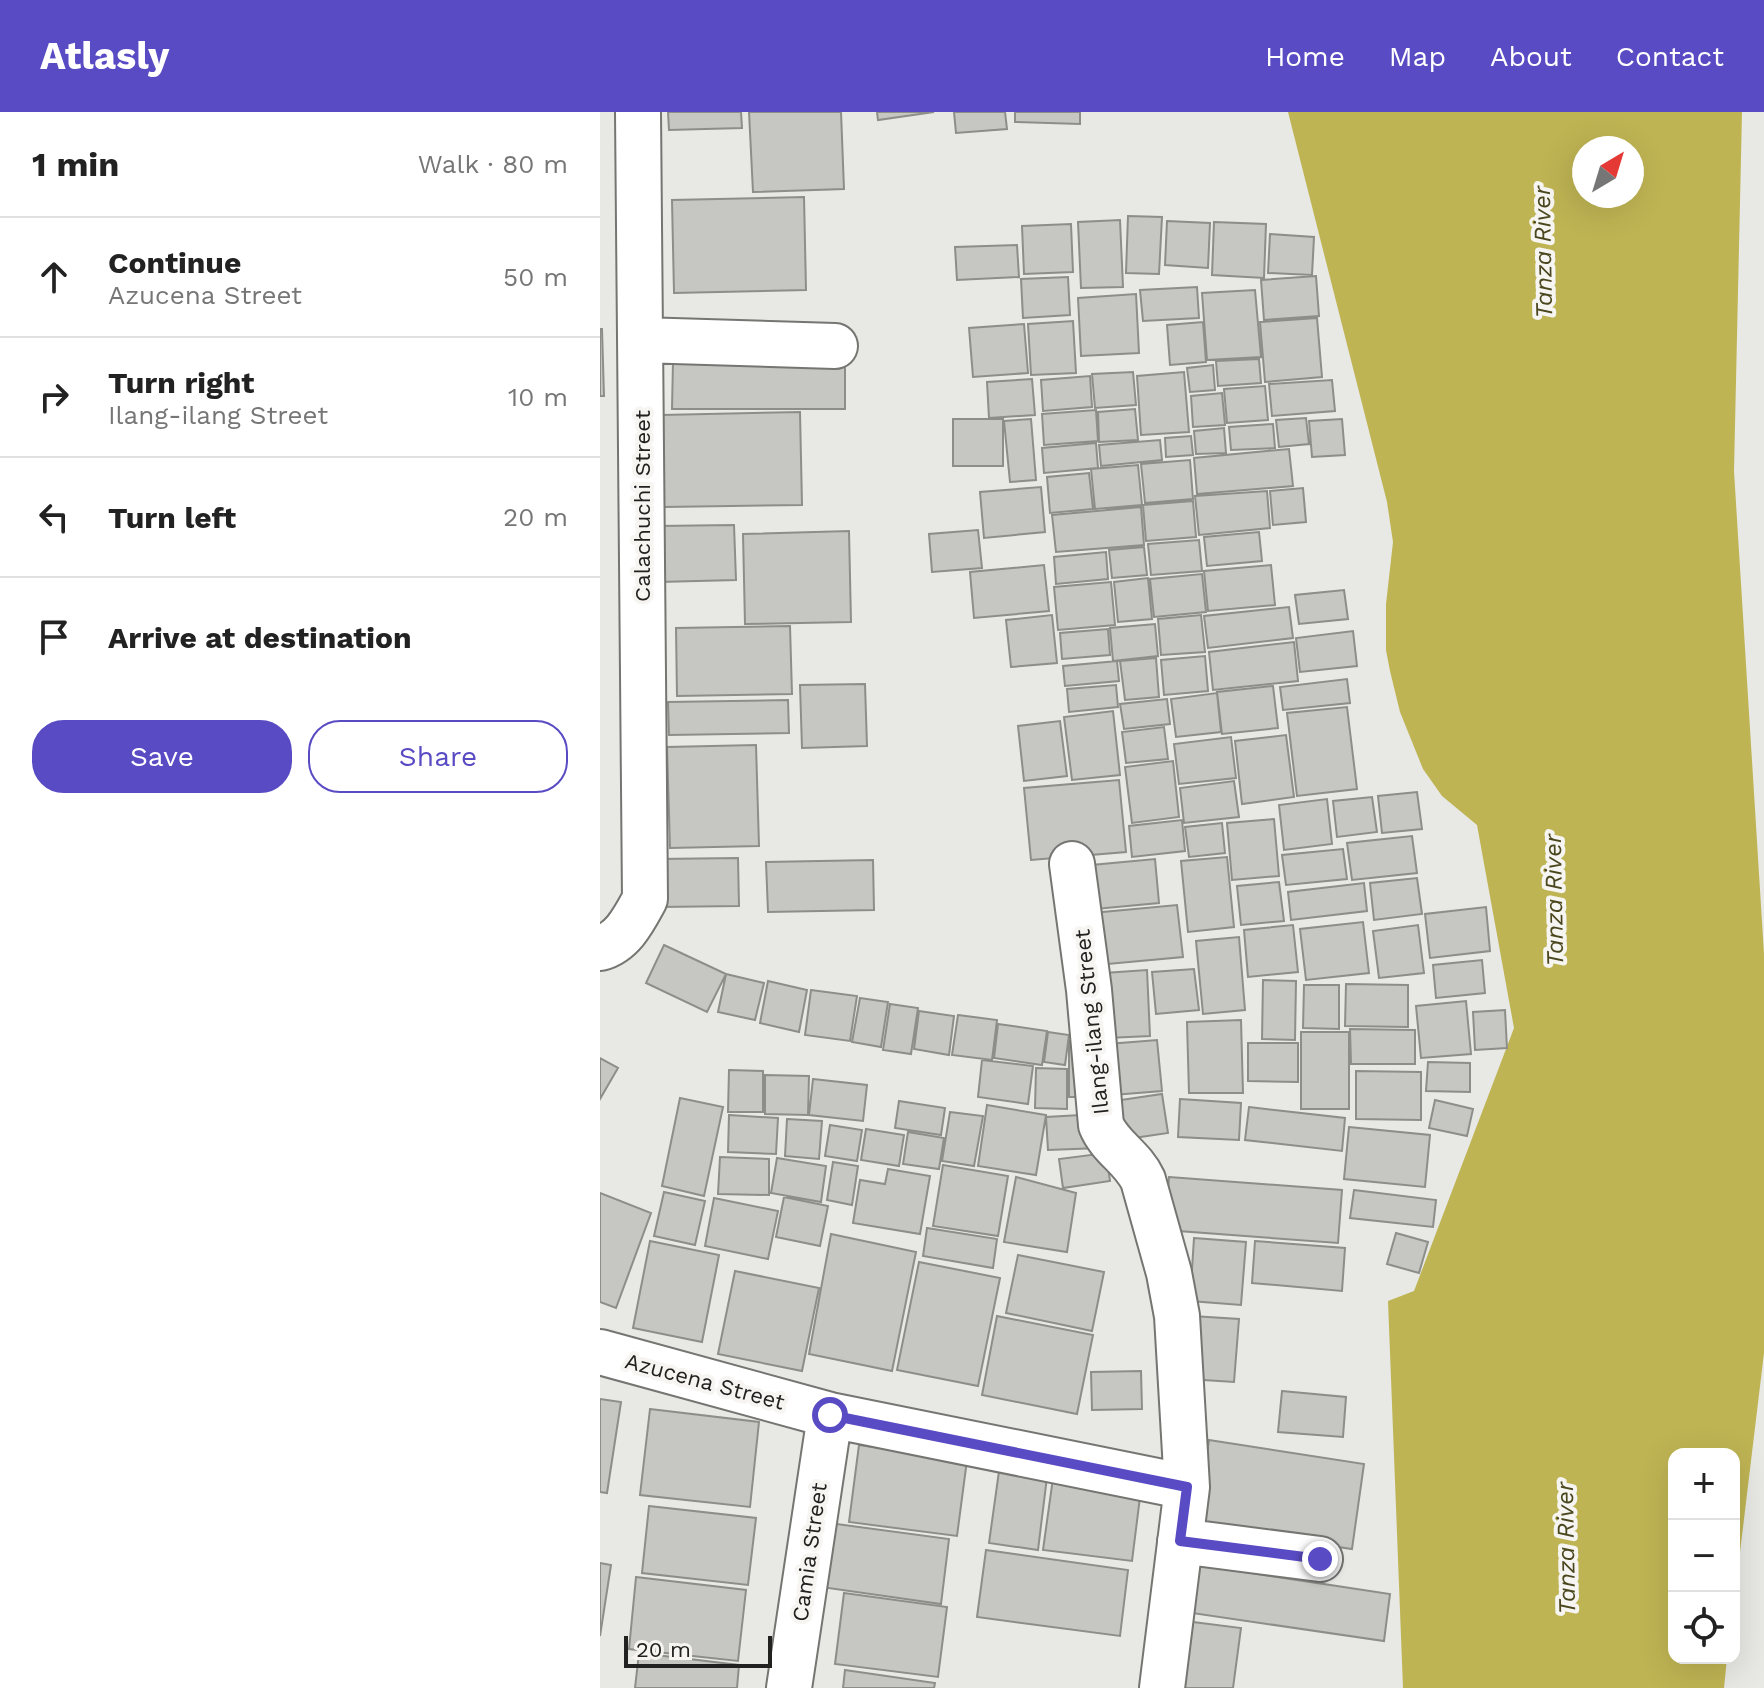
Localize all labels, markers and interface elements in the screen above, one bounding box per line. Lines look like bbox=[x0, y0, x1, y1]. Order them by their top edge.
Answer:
text: Atlasly bbox=[40, 34, 170, 78]
text: Home bbox=[1265, 40, 1345, 73]
text: Map bbox=[1389, 40, 1446, 73]
text: About bbox=[1490, 40, 1572, 73]
text: Contact bbox=[1616, 40, 1724, 73]
north arrow bbox=[1572, 136, 1644, 208]
text: 1 min bbox=[32, 144, 119, 184]
text: Walk · 80 m bbox=[418, 149, 568, 179]
water label: Tanza River bbox=[1528, 184, 1558, 319]
text: Continue bbox=[108, 245, 241, 280]
icon: ahead bbox=[32, 255, 76, 299]
text: 50 m bbox=[503, 262, 568, 292]
text: Azucena Street bbox=[108, 280, 302, 310]
text: Turn right bbox=[108, 365, 254, 400]
icon: right bbox=[32, 375, 76, 419]
text: 10 m bbox=[508, 382, 568, 412]
text: Ilang-ilang Street bbox=[108, 400, 328, 430]
street label: Calachuchi Street bbox=[630, 410, 655, 602]
icon: left bbox=[32, 495, 76, 539]
text: Turn left bbox=[108, 500, 236, 535]
text: 20 m bbox=[503, 502, 568, 532]
icon: arrive bbox=[32, 615, 76, 659]
text: Arrive at destination bbox=[108, 620, 412, 655]
button: Save bbox=[32, 720, 292, 793]
button: Share bbox=[308, 720, 568, 793]
water label: Tanza River bbox=[1539, 832, 1569, 967]
street label: Ilang-ilang Street bbox=[1069, 928, 1114, 1116]
street label: Azucena Street bbox=[622, 1348, 787, 1415]
route start bbox=[812, 1397, 848, 1433]
map controls bbox=[1668, 1448, 1740, 1664]
button: + bbox=[1668, 1448, 1740, 1520]
water label: Tanza River bbox=[1551, 1480, 1581, 1615]
street label: Camia Street bbox=[787, 1481, 832, 1623]
button: − bbox=[1668, 1520, 1740, 1592]
route end bbox=[1302, 1541, 1338, 1577]
button: locate bbox=[1668, 1592, 1740, 1664]
scale bar bbox=[624, 1632, 772, 1668]
text: 20 m bbox=[636, 1637, 691, 1662]

